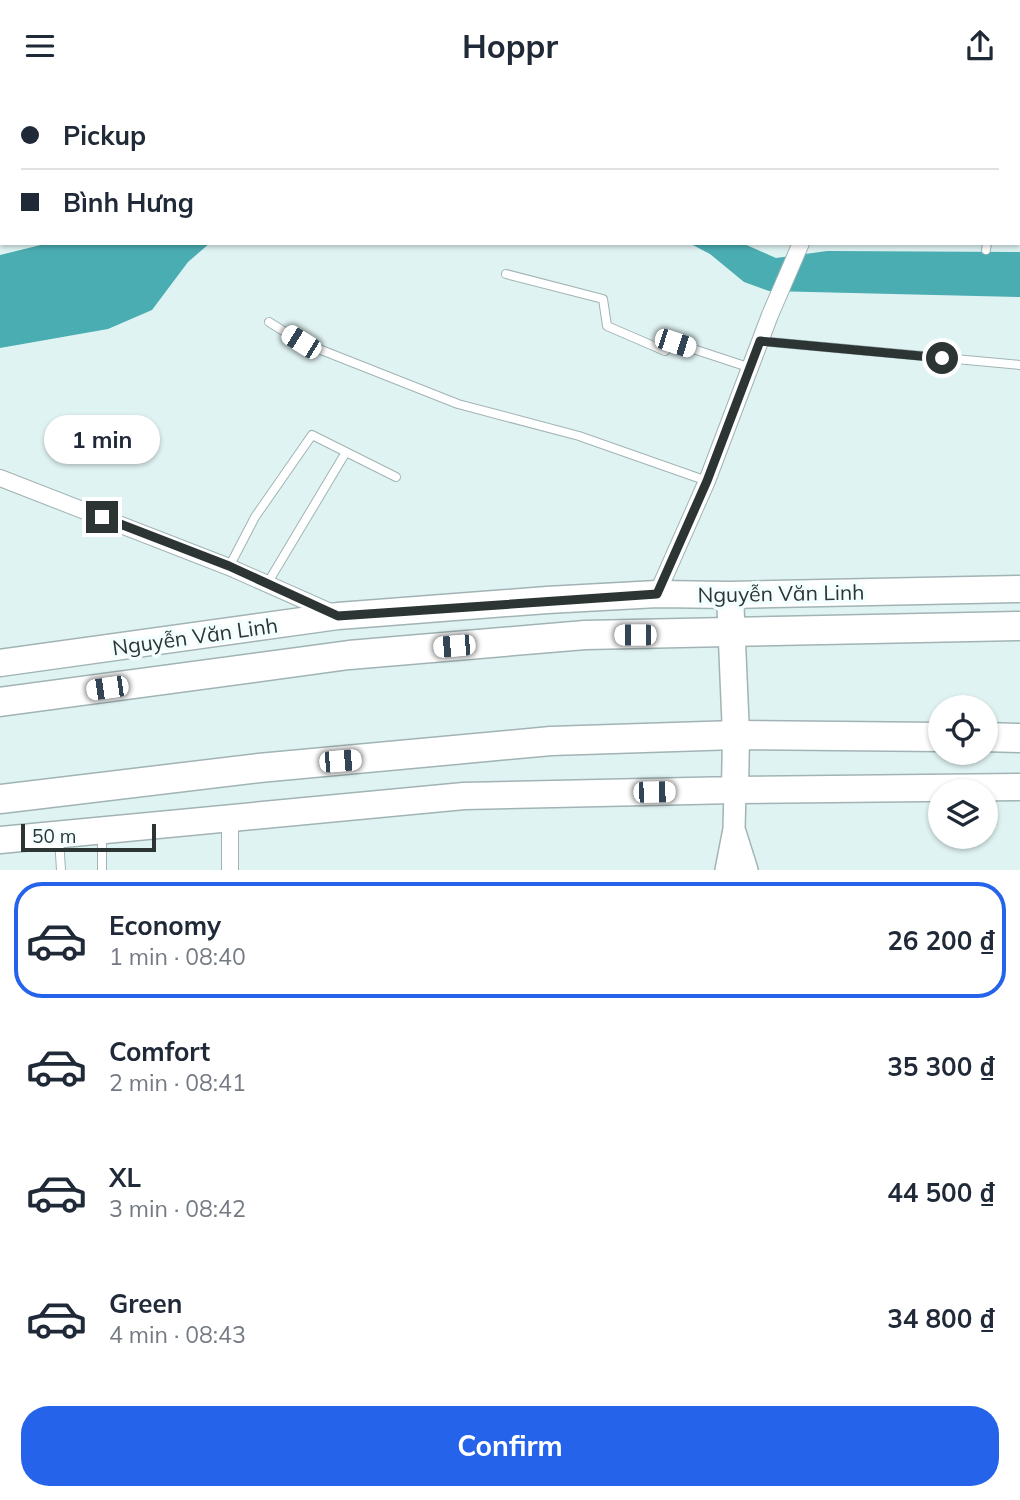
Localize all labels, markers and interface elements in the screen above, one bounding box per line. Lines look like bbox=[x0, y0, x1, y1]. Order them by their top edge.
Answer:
text: Hoppr bbox=[462, 26, 558, 66]
icon: menu bbox=[21, 27, 59, 65]
icon: share bbox=[961, 27, 999, 65]
text: Pickup bbox=[63, 119, 146, 152]
text: Bình Hưng bbox=[63, 186, 194, 219]
car bbox=[278, 322, 325, 362]
car bbox=[652, 327, 699, 359]
route start bbox=[926, 342, 958, 374]
callout: 1 min bbox=[44, 415, 160, 465]
text: 1 min bbox=[72, 425, 132, 454]
route end bbox=[86, 501, 118, 533]
street label: Nguyễn Văn Linh bbox=[697, 579, 865, 607]
street label: Nguyễn Văn Linh bbox=[111, 612, 279, 660]
car bbox=[615, 625, 657, 646]
car bbox=[433, 634, 476, 658]
car bbox=[85, 675, 130, 701]
map controls bbox=[928, 695, 998, 849]
button: locate bbox=[928, 695, 998, 765]
car bbox=[319, 749, 362, 773]
button: layers bbox=[928, 779, 998, 849]
car bbox=[633, 781, 676, 803]
scale bar bbox=[21, 821, 156, 853]
text: 50 m bbox=[32, 824, 76, 848]
icon: car bbox=[25, 909, 88, 972]
text: Economy bbox=[109, 909, 221, 942]
text: 26 200 ₫ bbox=[887, 924, 995, 957]
text: 1 min · 08:40 bbox=[109, 942, 246, 971]
icon: car bbox=[25, 1035, 88, 1098]
text: Comfort bbox=[109, 1035, 210, 1068]
text: 35 300 ₫ bbox=[887, 1050, 995, 1083]
text: 2 min · 08:41 bbox=[109, 1068, 246, 1097]
icon: car bbox=[25, 1161, 88, 1224]
text: XL bbox=[109, 1161, 141, 1194]
text: 44 500 ₫ bbox=[887, 1176, 995, 1209]
text: 3 min · 08:42 bbox=[109, 1194, 246, 1223]
icon: car bbox=[25, 1287, 88, 1350]
text: Green bbox=[109, 1287, 182, 1320]
text: 34 800 ₫ bbox=[887, 1302, 995, 1335]
text: 4 min · 08:43 bbox=[109, 1320, 246, 1349]
button: Confirm bbox=[21, 1406, 999, 1486]

